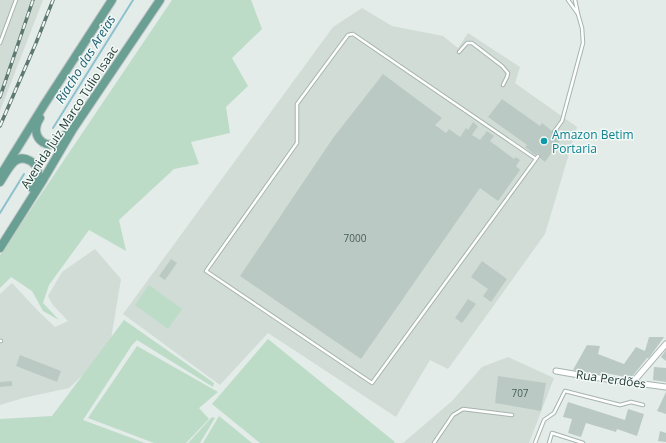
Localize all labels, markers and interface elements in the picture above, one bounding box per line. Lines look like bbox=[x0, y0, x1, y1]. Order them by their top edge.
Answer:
water label: Riacho das Areias bbox=[51, 11, 120, 107]
street label: Avenida Juiz Marco Túlio Isaac bbox=[16, 42, 122, 192]
place label: Amazon Betim Portaria bbox=[552, 126, 634, 157]
marker: Amazon Betim Portaria bbox=[539, 136, 549, 146]
house number: 7000 bbox=[344, 231, 367, 245]
street label: Rua Perdões bbox=[575, 366, 647, 392]
house number: 707 bbox=[511, 386, 529, 400]

